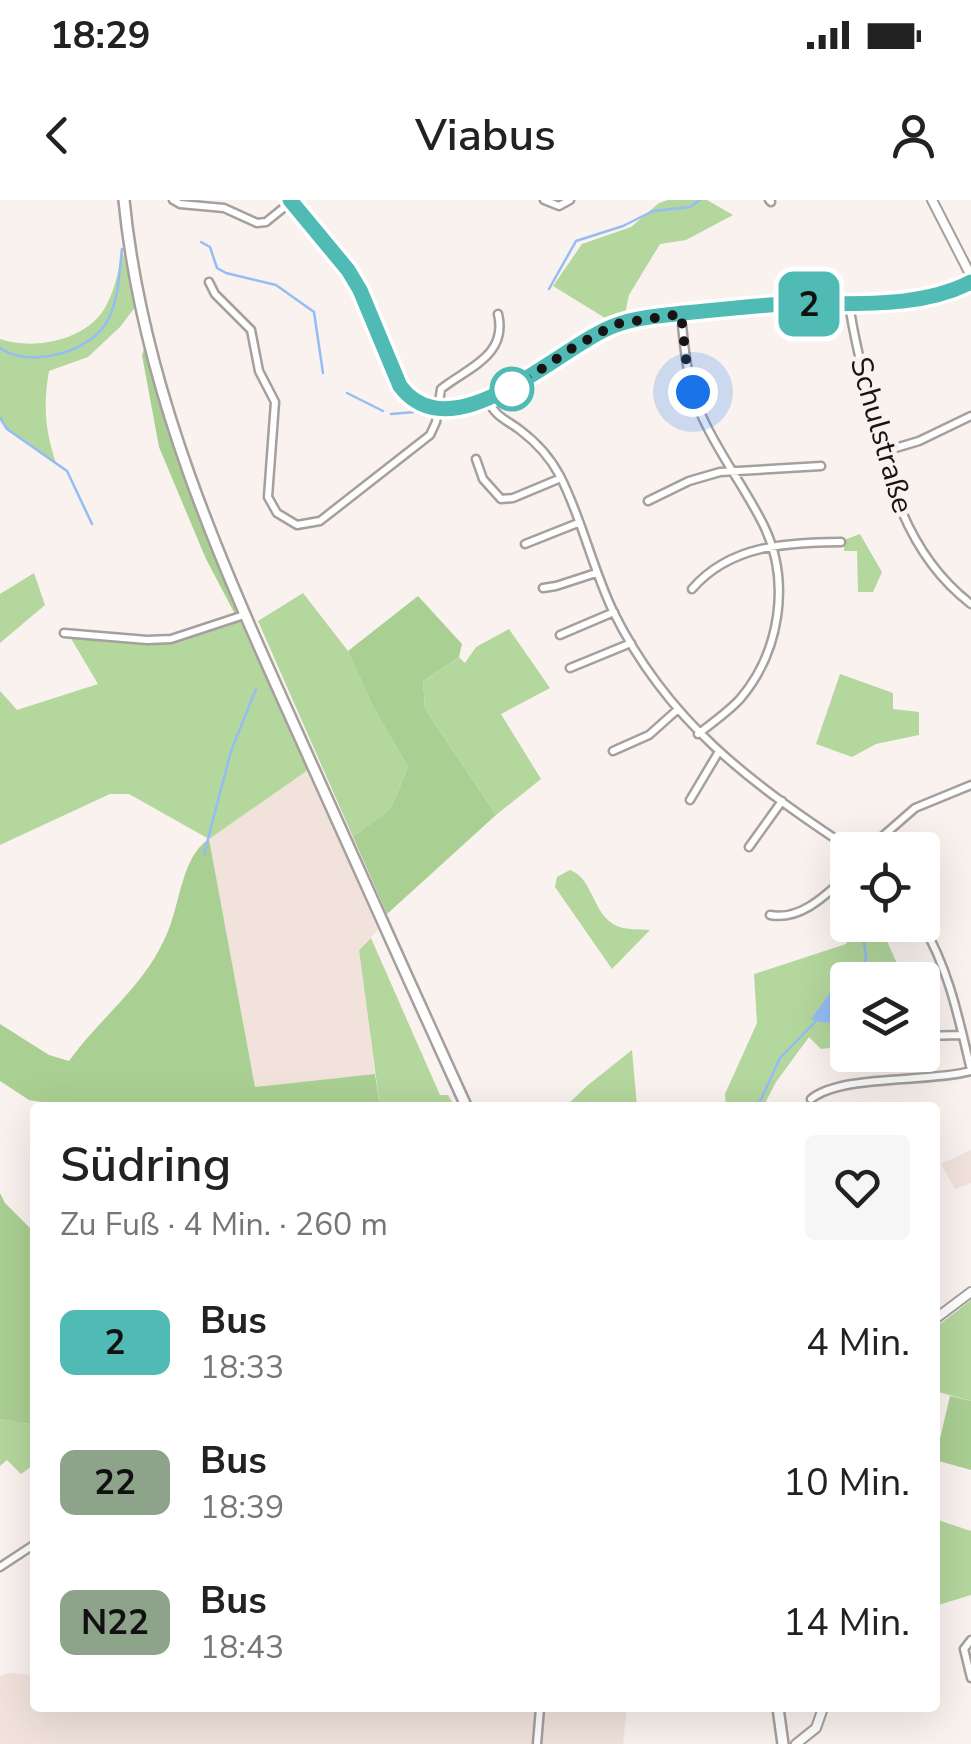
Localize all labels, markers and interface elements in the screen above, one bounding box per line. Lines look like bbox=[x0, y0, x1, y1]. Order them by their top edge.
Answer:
text: 18:29 bbox=[50, 10, 151, 61]
text: Viabus bbox=[415, 105, 556, 166]
icon: back bbox=[30, 108, 85, 163]
icon: person bbox=[886, 108, 941, 163]
line badge: 2 bbox=[776, 272, 842, 336]
text: 2 bbox=[798, 281, 820, 328]
street label: Schulstraße bbox=[840, 352, 923, 518]
your location bbox=[668, 367, 718, 417]
unlabelled marker bbox=[491, 368, 533, 410]
map controls bbox=[830, 832, 940, 1072]
button: locate bbox=[830, 832, 940, 942]
button: layers bbox=[830, 962, 940, 1072]
text: Südring bbox=[60, 1132, 231, 1198]
button: heart bbox=[805, 1135, 910, 1240]
text: Zu Fuß · 4 Min. · 260 m bbox=[60, 1203, 388, 1246]
text: Bus bbox=[200, 1295, 267, 1346]
text: 4 Min. bbox=[806, 1317, 910, 1368]
text: 2 bbox=[104, 1319, 126, 1366]
text: 18:33 bbox=[200, 1346, 284, 1389]
text: Bus bbox=[200, 1435, 267, 1486]
text: 10 Min. bbox=[783, 1457, 910, 1508]
text: 22 bbox=[94, 1459, 136, 1506]
text: 18:39 bbox=[200, 1486, 284, 1529]
text: Bus bbox=[200, 1575, 267, 1626]
text: 14 Min. bbox=[783, 1597, 910, 1648]
text: N22 bbox=[81, 1599, 149, 1646]
text: 18:43 bbox=[200, 1626, 284, 1669]

